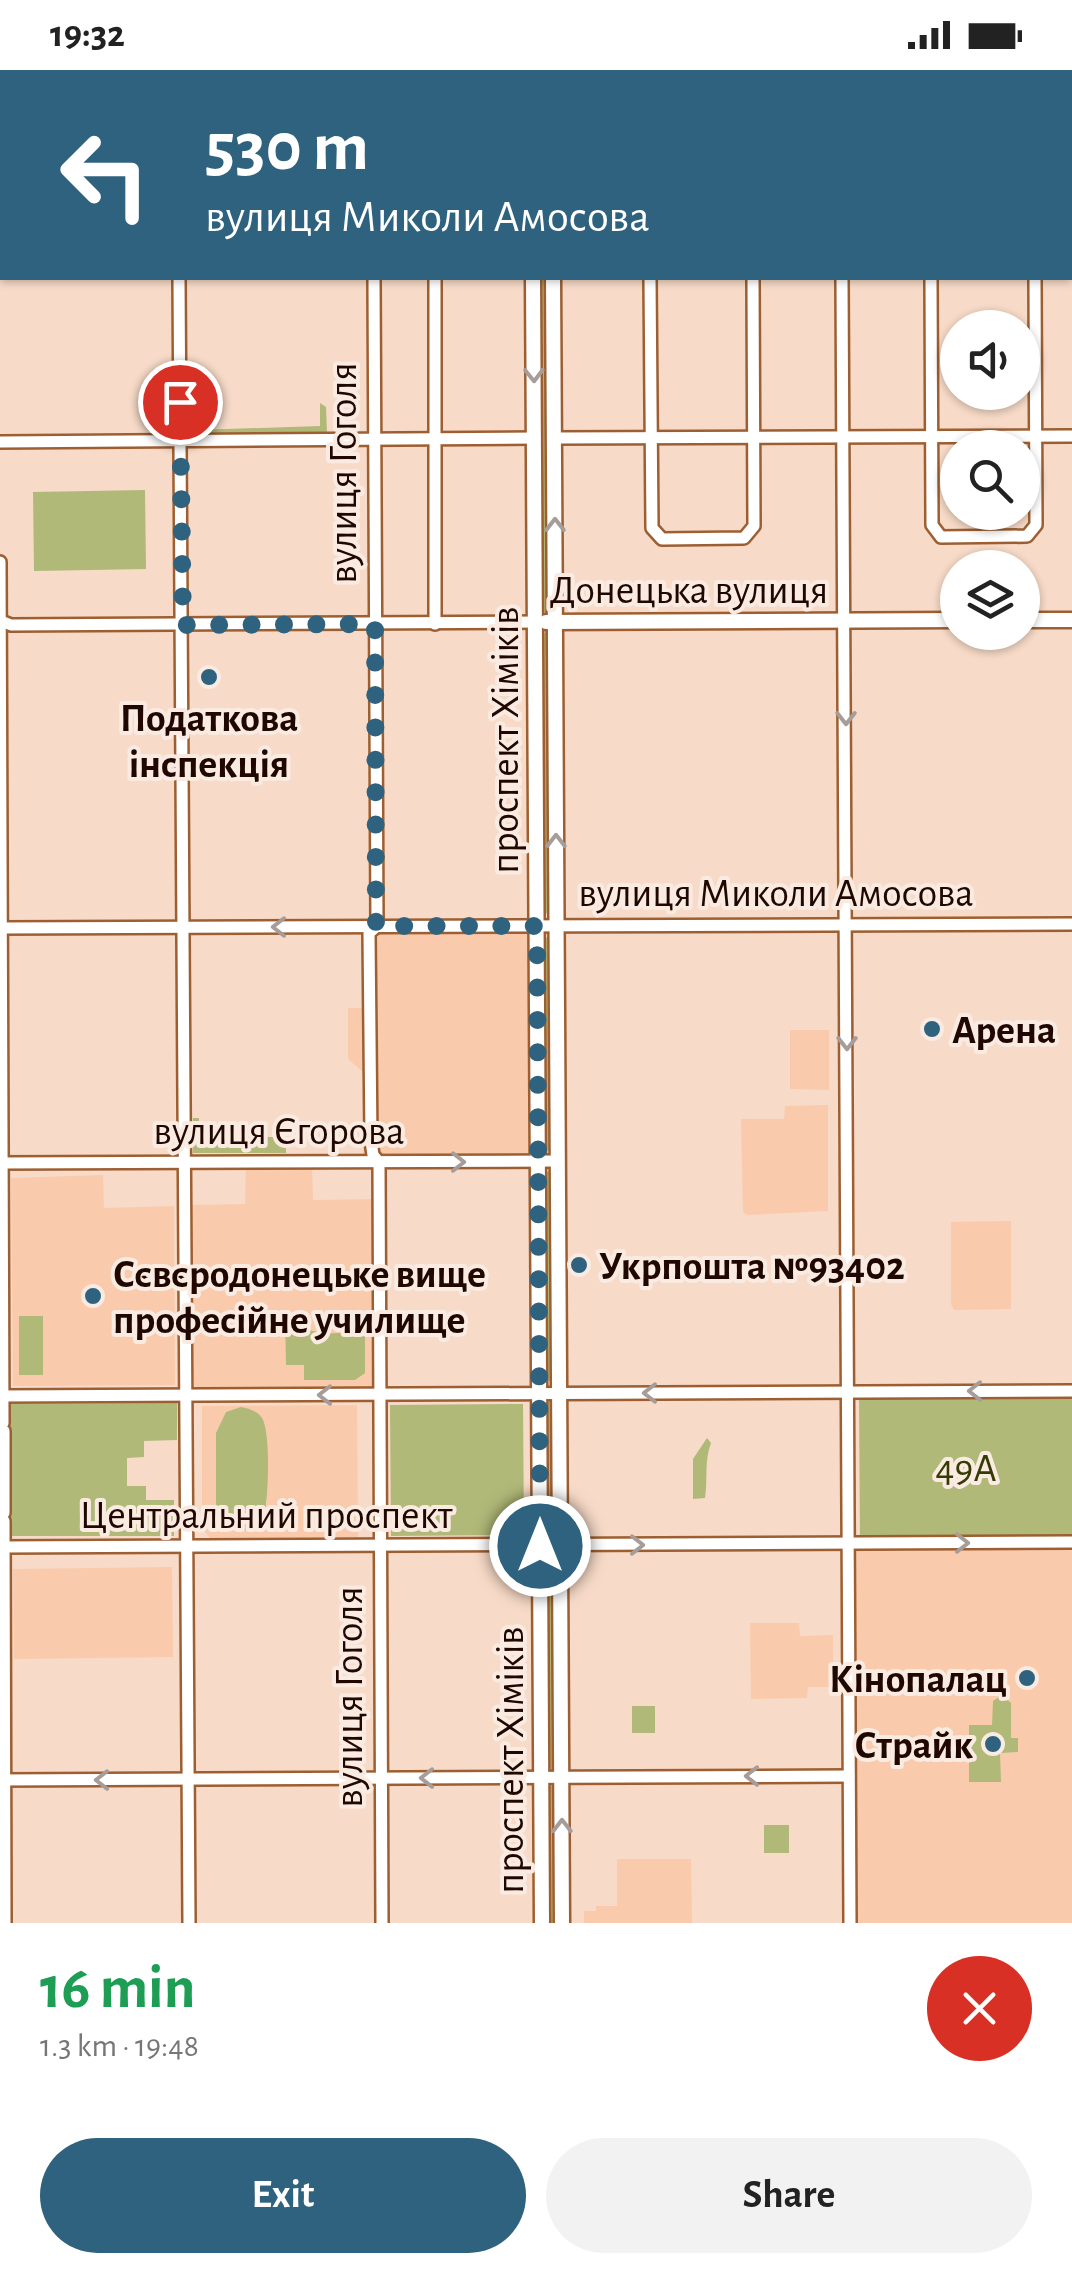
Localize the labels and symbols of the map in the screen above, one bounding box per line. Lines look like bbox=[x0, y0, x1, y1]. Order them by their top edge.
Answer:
pin bbox=[138, 360, 223, 445]
street label: вулиця Гоголя bbox=[324, 362, 364, 584]
one-way arrow bbox=[523, 368, 545, 383]
one-way arrow bbox=[544, 516, 566, 532]
street label: Донецька вулиця bbox=[550, 571, 828, 611]
street label: проспект Хіміків bbox=[486, 606, 526, 874]
marker: Податкова інспекція bbox=[198, 666, 220, 688]
place label: Податкова інспекція bbox=[120, 699, 298, 785]
one-way arrow bbox=[835, 712, 857, 727]
one-way arrow bbox=[545, 833, 567, 848]
street label: вулиця Миколи Амосова bbox=[578, 874, 974, 914]
one-way arrow bbox=[271, 916, 286, 938]
place label: Арена bbox=[952, 1011, 1056, 1051]
marker: Арена bbox=[921, 1018, 943, 1040]
one-way arrow bbox=[836, 1036, 858, 1052]
street label: вулиця Єгорова bbox=[153, 1112, 405, 1152]
one-way arrow bbox=[450, 1151, 466, 1172]
place label: Укрпошта №93402 bbox=[599, 1247, 905, 1287]
marker: Укрпошта №93402 bbox=[568, 1254, 590, 1276]
place label: Сєвєродонецьке вище професійне училище bbox=[113, 1255, 486, 1341]
marker: Сєвєродонецьке вище професійне училище bbox=[82, 1285, 104, 1307]
one-way arrow bbox=[966, 1381, 982, 1402]
one-way arrow bbox=[641, 1382, 656, 1404]
one-way arrow bbox=[316, 1384, 332, 1406]
park label: 49А bbox=[935, 1449, 997, 1489]
position arrow bbox=[488, 1494, 592, 1598]
street label: Центральний проспект bbox=[80, 1496, 453, 1536]
one-way arrow bbox=[956, 1532, 971, 1554]
one-way arrow bbox=[630, 1534, 646, 1556]
street label: вулиця Гоголя bbox=[330, 1586, 370, 1808]
street label: проспект Хіміків bbox=[491, 1626, 531, 1894]
place label: Кінопалац bbox=[829, 1660, 1007, 1700]
marker: Кінопалац bbox=[1016, 1667, 1038, 1689]
place label: Страйк bbox=[855, 1726, 973, 1766]
marker: Страйк bbox=[982, 1733, 1004, 1755]
one-way arrow bbox=[743, 1765, 758, 1787]
one-way arrow bbox=[418, 1767, 434, 1789]
one-way arrow bbox=[93, 1769, 108, 1791]
one-way arrow bbox=[551, 1817, 572, 1833]

